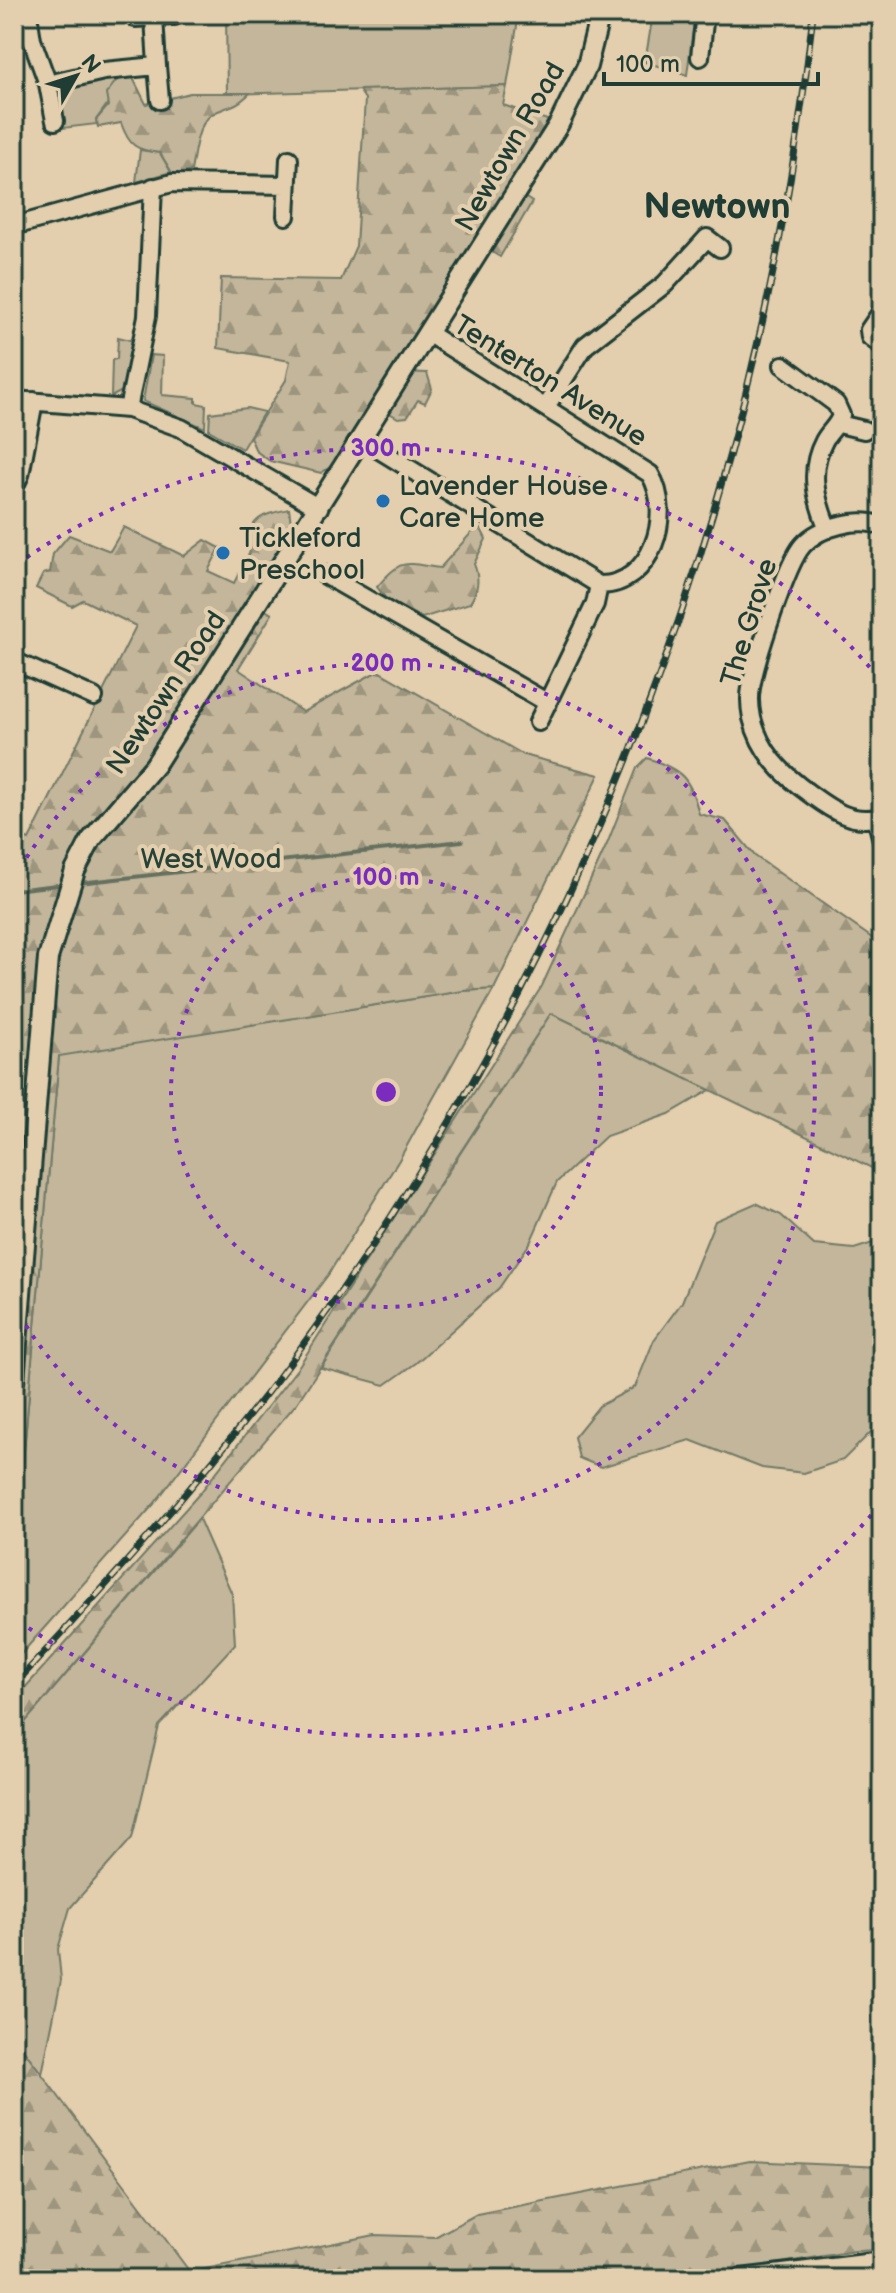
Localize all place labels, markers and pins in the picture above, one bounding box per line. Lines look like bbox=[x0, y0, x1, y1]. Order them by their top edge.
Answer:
place label: Lavender House Care Home bbox=[399, 470, 608, 535]
marker: Lavender House Care Home bbox=[374, 492, 392, 510]
place label: Tickleford Preschool bbox=[239, 522, 365, 587]
marker: Tickleford Preschool bbox=[214, 544, 232, 562]
centre of rings bbox=[372, 1078, 400, 1106]

